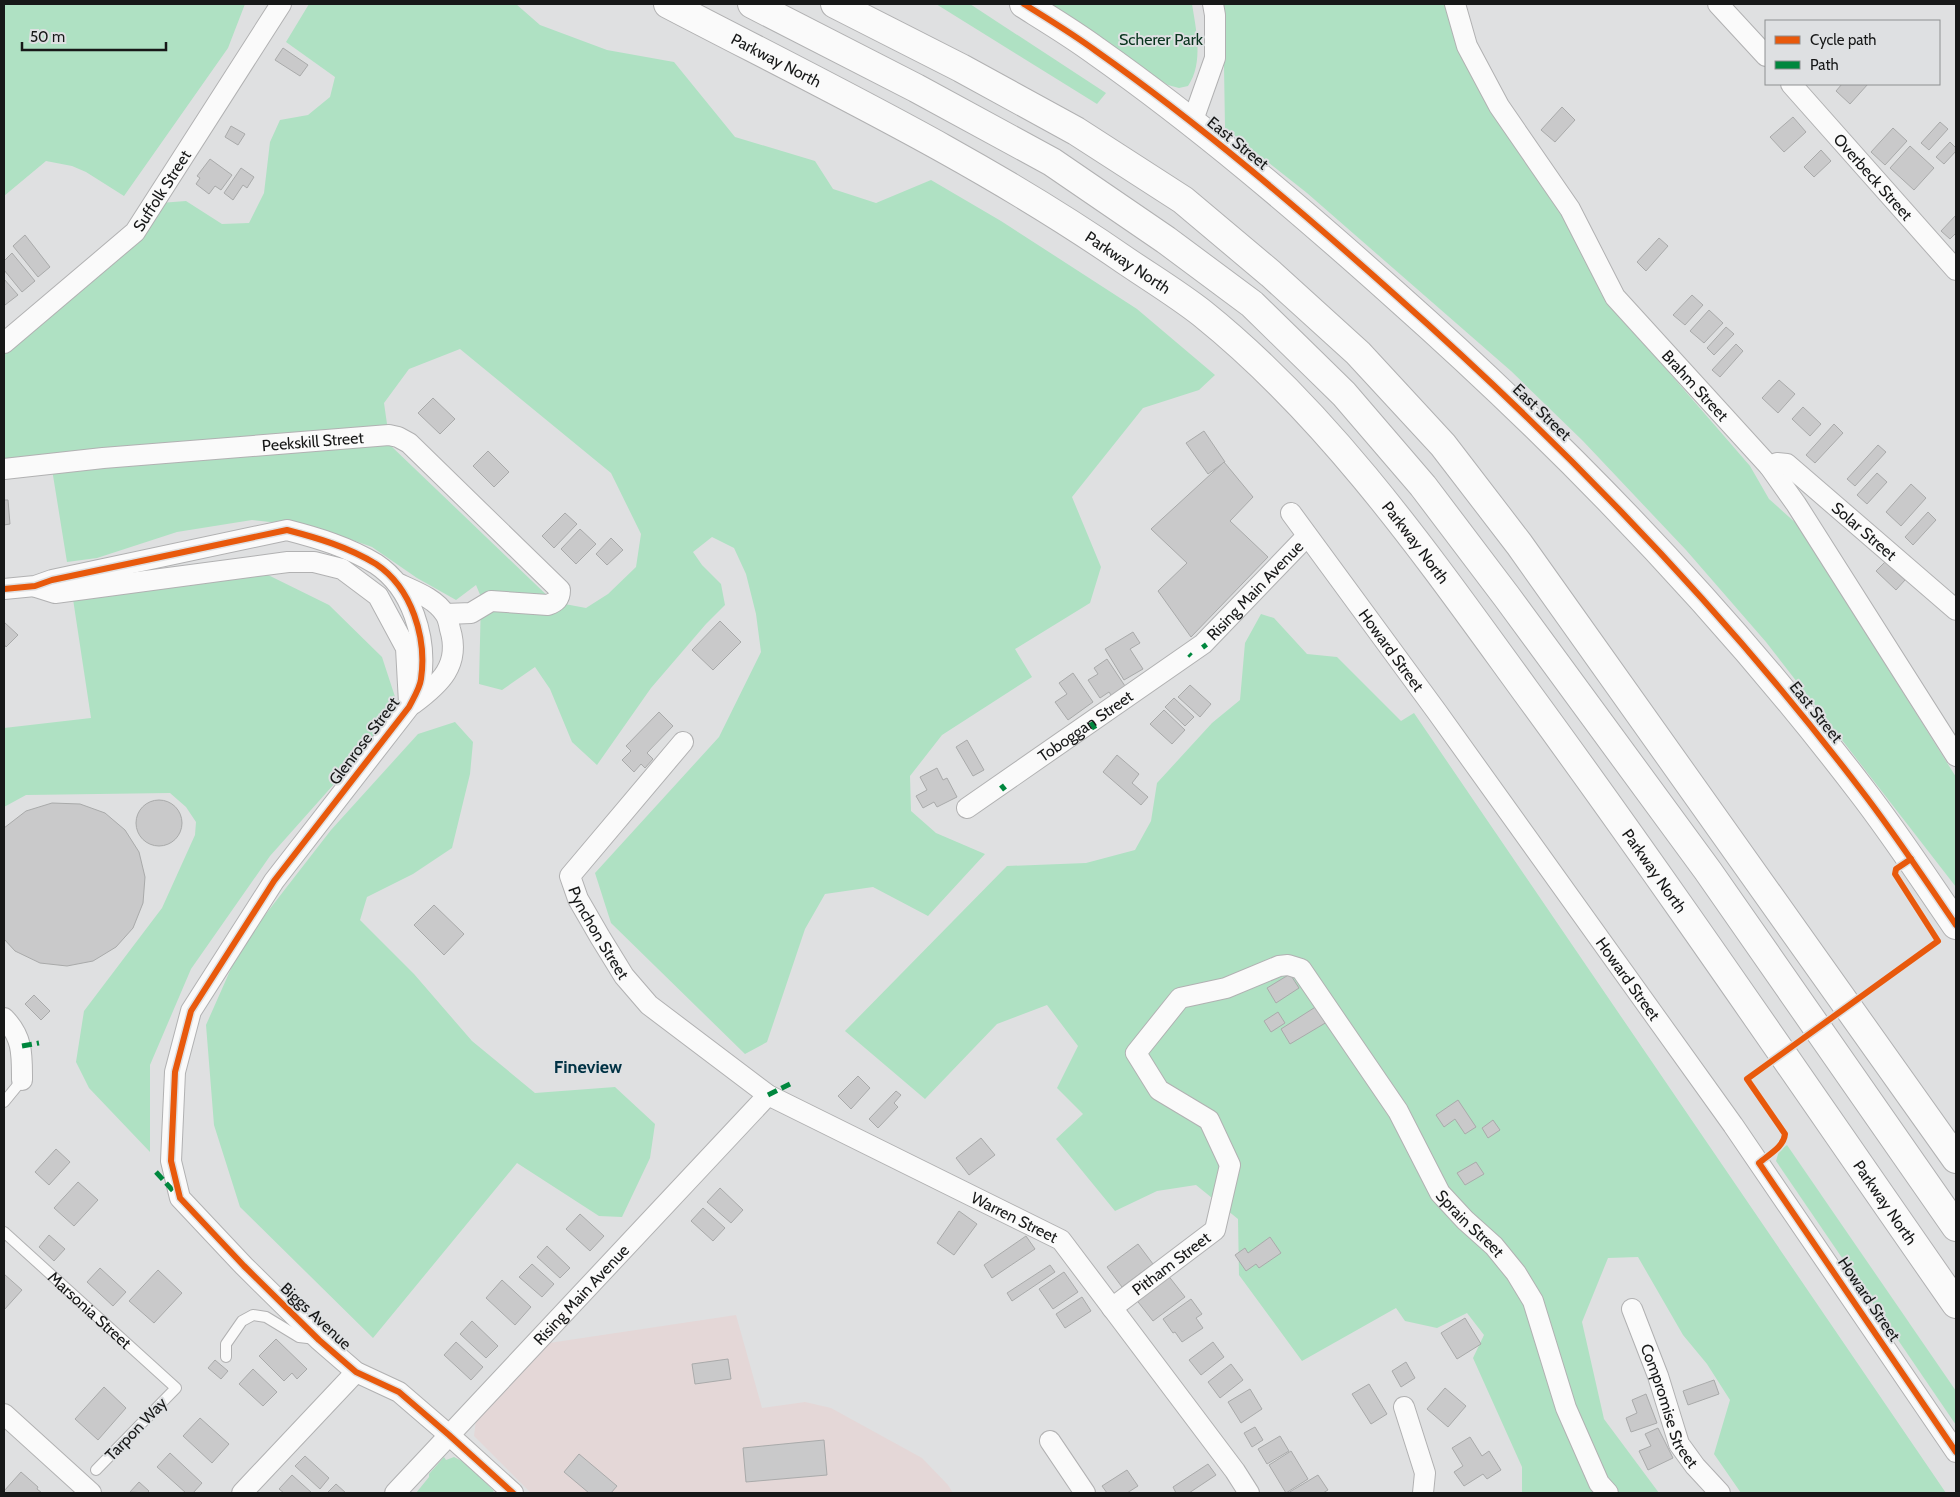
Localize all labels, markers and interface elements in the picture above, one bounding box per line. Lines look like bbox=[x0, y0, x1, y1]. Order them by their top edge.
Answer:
scale bar bbox=[22, 20, 166, 52]
legend bbox=[1765, 20, 1940, 85]
text: 50 m bbox=[30, 28, 65, 46]
street label: Parkway North bbox=[728, 29, 825, 91]
park label: Scherer Park bbox=[1119, 30, 1204, 49]
text: Cycle path bbox=[1810, 31, 1876, 49]
text: Path bbox=[1810, 56, 1839, 74]
street label: East Street bbox=[1204, 113, 1273, 174]
street label: Overbeck Street bbox=[1830, 129, 1917, 225]
street label: Suffolk Street bbox=[129, 146, 195, 235]
street label: Parkway North bbox=[1082, 227, 1174, 297]
street label: Brahm Street bbox=[1658, 346, 1733, 425]
street label: East Street bbox=[1509, 380, 1575, 445]
street label: Peekskill Street bbox=[261, 428, 365, 455]
street label: Parkway North bbox=[1378, 497, 1453, 587]
street label: Solar Street bbox=[1828, 498, 1901, 565]
street label: Rising Main Avenue bbox=[1203, 537, 1307, 644]
street label: Howard Street bbox=[1355, 605, 1428, 696]
street label: East Street bbox=[1786, 678, 1847, 747]
street label: Toboggan Street bbox=[1034, 686, 1137, 765]
street label: Glenrose Street bbox=[325, 693, 403, 789]
street label: Parkway North bbox=[1618, 825, 1691, 916]
street label: Pynchon Street bbox=[565, 884, 633, 983]
street label: Howard Street bbox=[1592, 934, 1665, 1024]
district label: Fineview bbox=[554, 1056, 622, 1078]
street label: Parkway North bbox=[1850, 1156, 1921, 1248]
street label: Sprain Street bbox=[1432, 1186, 1509, 1261]
street label: Warren Street bbox=[968, 1188, 1062, 1247]
street label: Pitham Street bbox=[1128, 1227, 1214, 1299]
street label: Rising Main Avenue bbox=[529, 1240, 633, 1349]
street label: Howard Street bbox=[1834, 1253, 1904, 1345]
street label: Marsonia Street bbox=[44, 1267, 136, 1353]
street label: Biggs Avenue bbox=[277, 1278, 355, 1354]
street label: Compromise Street bbox=[1637, 1341, 1703, 1472]
street label: Tarpon Way bbox=[101, 1393, 171, 1465]

